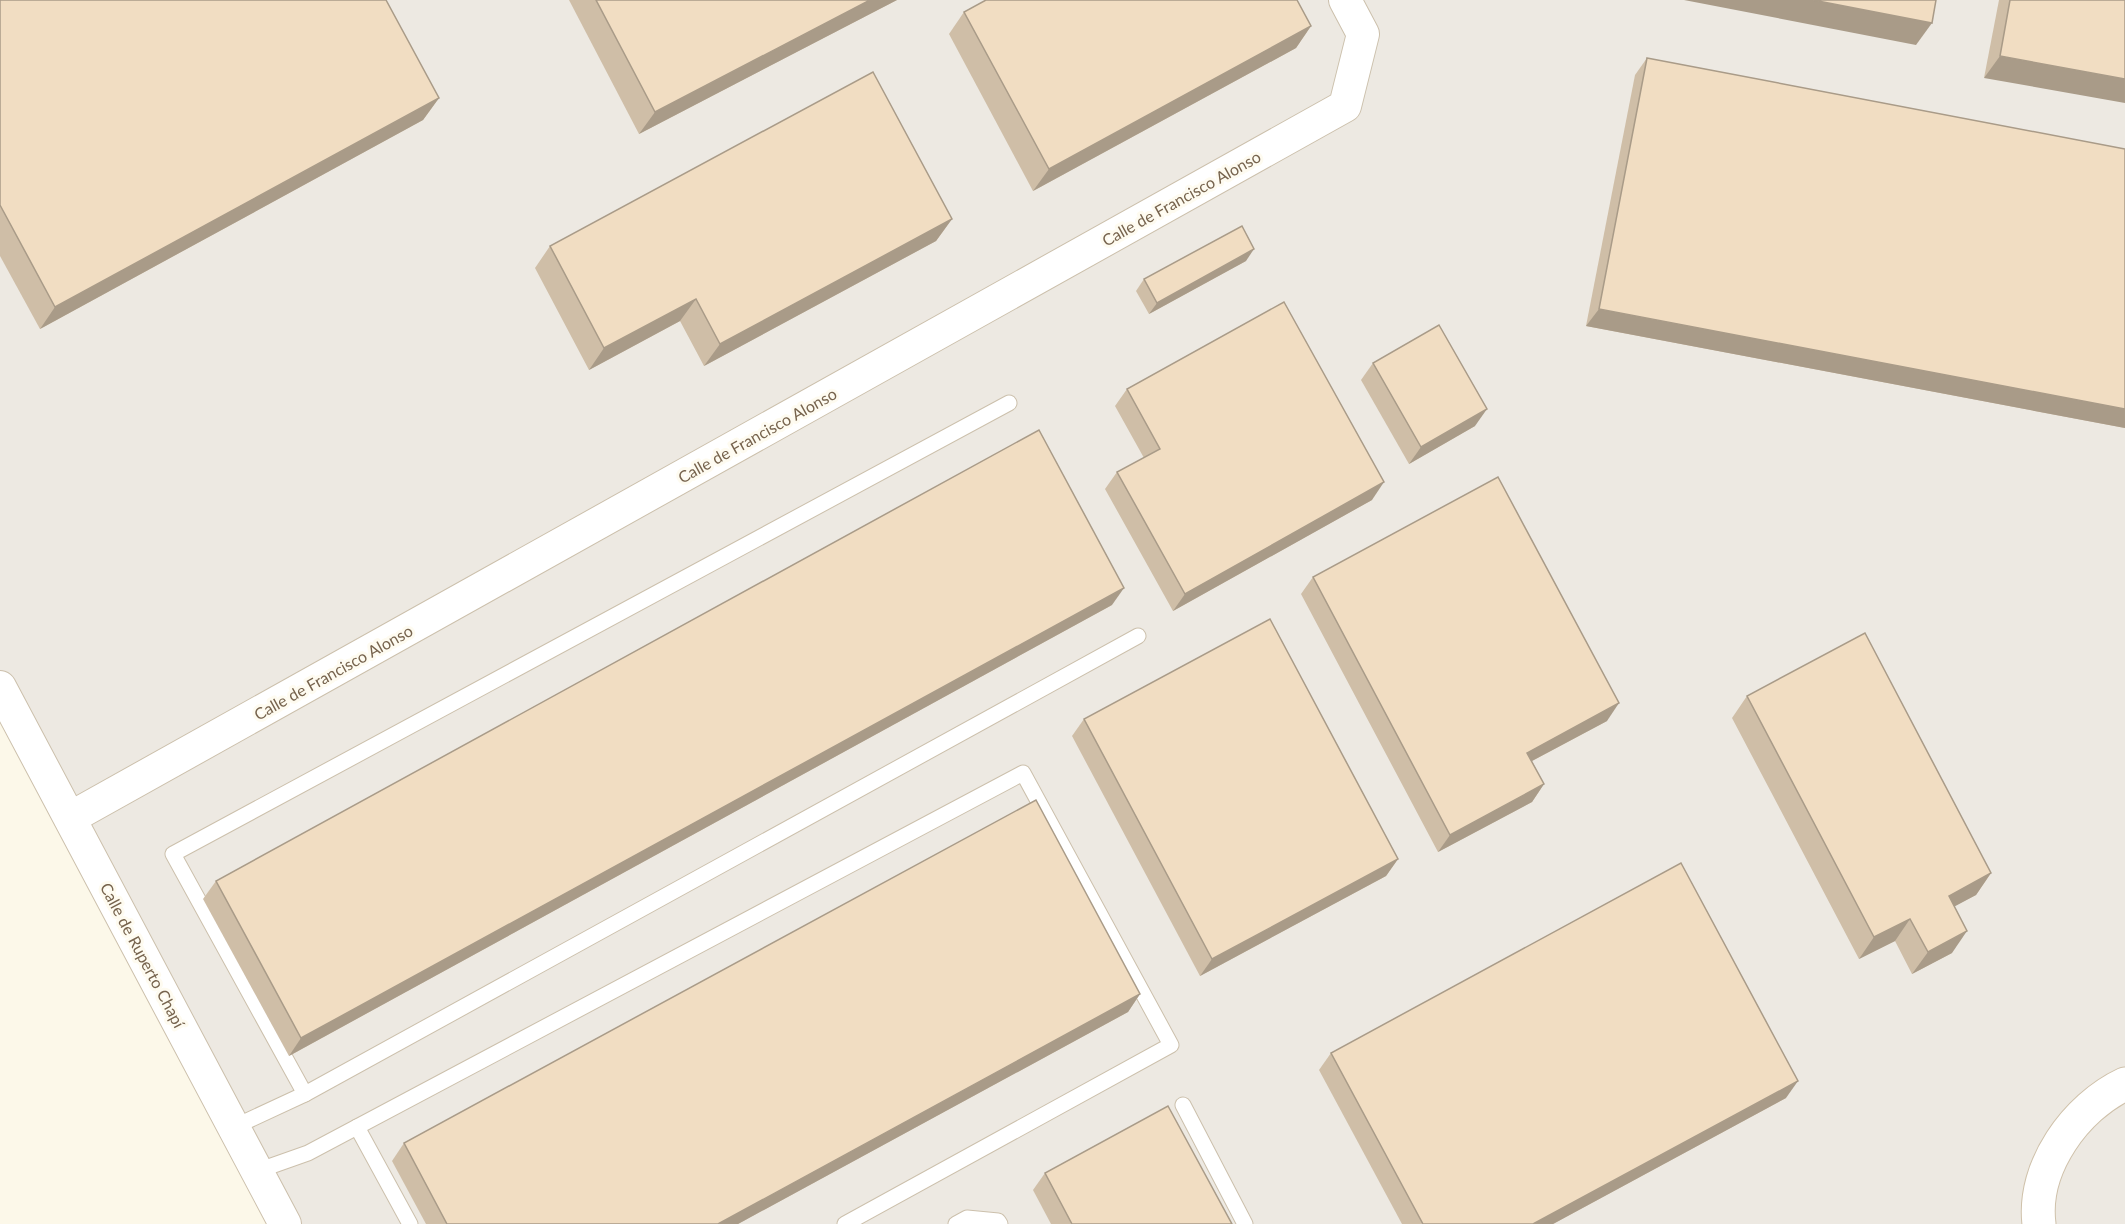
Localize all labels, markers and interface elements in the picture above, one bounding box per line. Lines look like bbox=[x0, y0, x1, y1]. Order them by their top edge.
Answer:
street label: Calle de Francisco Alonso bbox=[1098, 146, 1264, 250]
street label: Calle de Francisco Alonso bbox=[674, 383, 840, 487]
street label: Calle de Francisco Alonso bbox=[250, 620, 416, 724]
street label: Calle de Ruperto Chapí bbox=[97, 879, 190, 1032]

